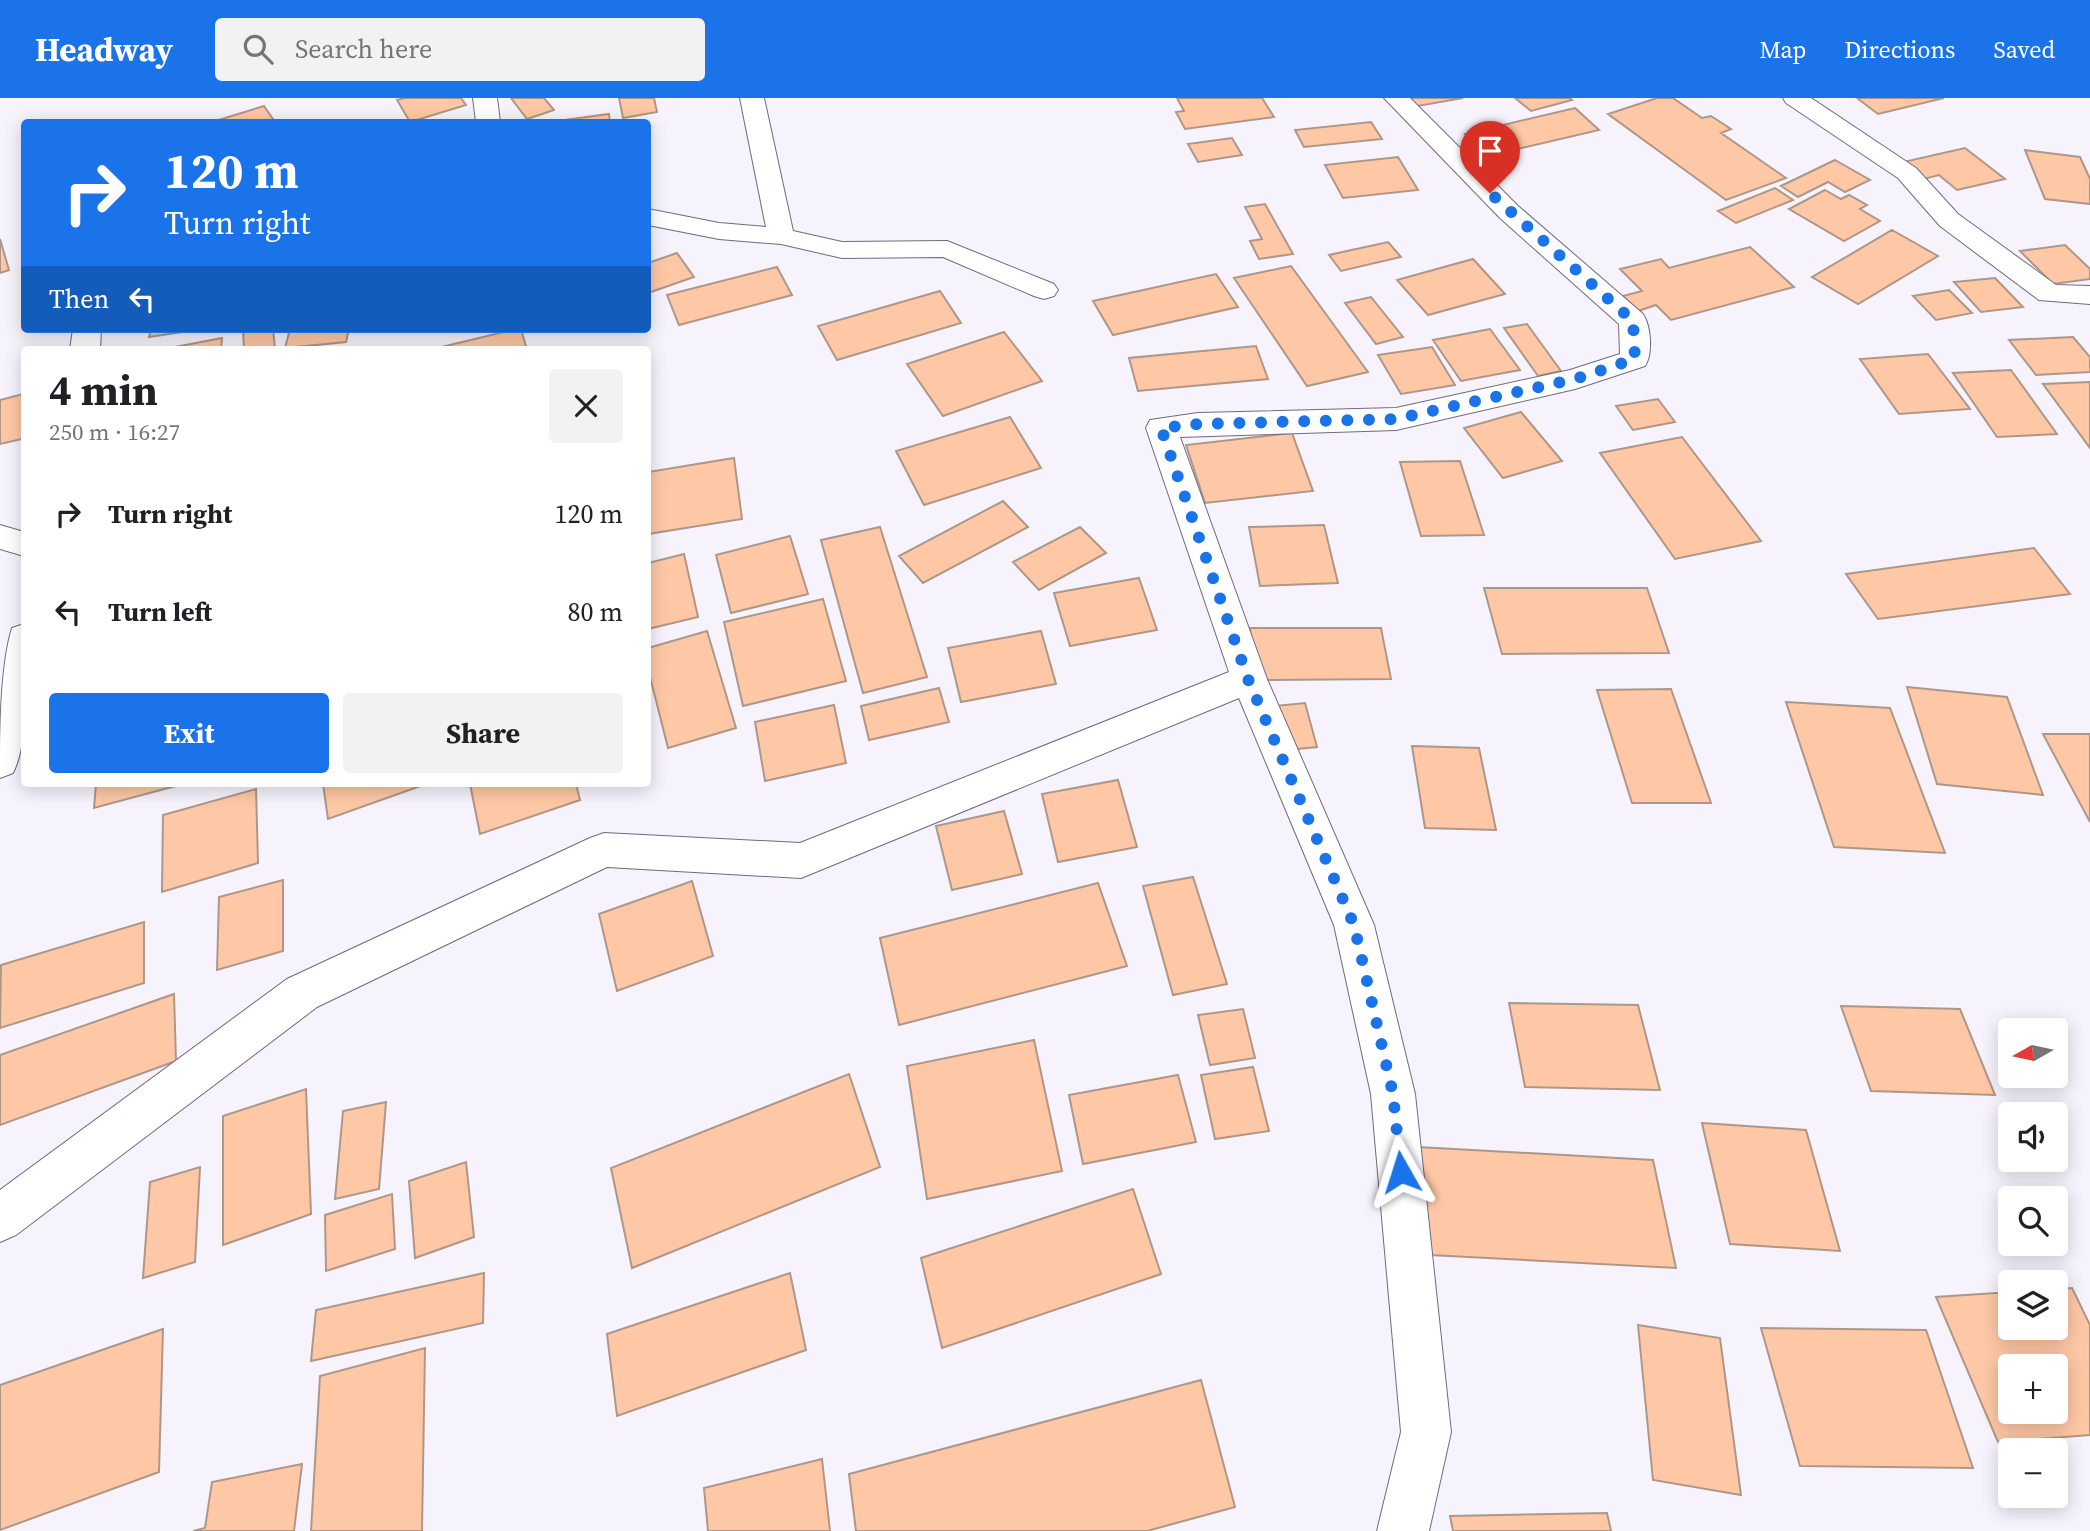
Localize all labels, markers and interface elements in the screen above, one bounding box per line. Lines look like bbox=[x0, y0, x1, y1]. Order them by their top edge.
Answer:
search box bbox=[215, 18, 705, 81]
text: Headway bbox=[35, 27, 173, 72]
icon: search bbox=[239, 30, 277, 68]
text: Search here bbox=[295, 31, 432, 67]
text: Map bbox=[1759, 33, 1806, 66]
text: Directions bbox=[1844, 33, 1955, 66]
text: Saved bbox=[1993, 33, 2055, 66]
pin bbox=[1460, 121, 1520, 193]
icon: arrive bbox=[1471, 132, 1509, 170]
text: 120 m bbox=[164, 137, 299, 204]
icon: right bbox=[49, 147, 140, 238]
text: Turn right bbox=[164, 201, 310, 245]
icon: left bbox=[123, 280, 161, 318]
text: Then bbox=[49, 281, 109, 317]
text: 4 min bbox=[49, 361, 158, 419]
button: close bbox=[549, 369, 623, 443]
text: 250 m · 16:27 bbox=[49, 416, 180, 448]
icon: right bbox=[49, 495, 87, 533]
text: Turn right bbox=[108, 496, 232, 532]
text: 120 m bbox=[555, 496, 623, 532]
icon: left bbox=[49, 593, 87, 631]
text: Turn left bbox=[108, 594, 212, 630]
text: 80 m bbox=[568, 594, 623, 630]
button: Exit bbox=[49, 693, 329, 773]
button: Share bbox=[343, 693, 623, 773]
north arrow bbox=[1998, 1018, 2068, 1088]
map controls bbox=[1998, 1018, 2068, 1508]
button: sound bbox=[1998, 1102, 2068, 1172]
position arrow bbox=[1364, 1135, 1438, 1209]
button: search bbox=[1998, 1186, 2068, 1256]
button: layers bbox=[1998, 1270, 2068, 1340]
button: + bbox=[1998, 1354, 2068, 1424]
button: − bbox=[1998, 1438, 2068, 1508]

